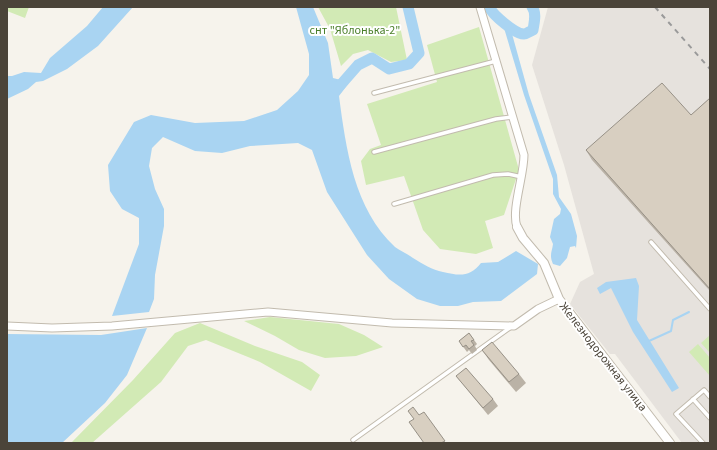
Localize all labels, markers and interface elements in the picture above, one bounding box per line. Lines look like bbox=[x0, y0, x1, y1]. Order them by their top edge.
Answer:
park label: снт "Яблонька-2" bbox=[310, 22, 400, 39]
street label: Железнодорожная улица bbox=[555, 299, 651, 415]

